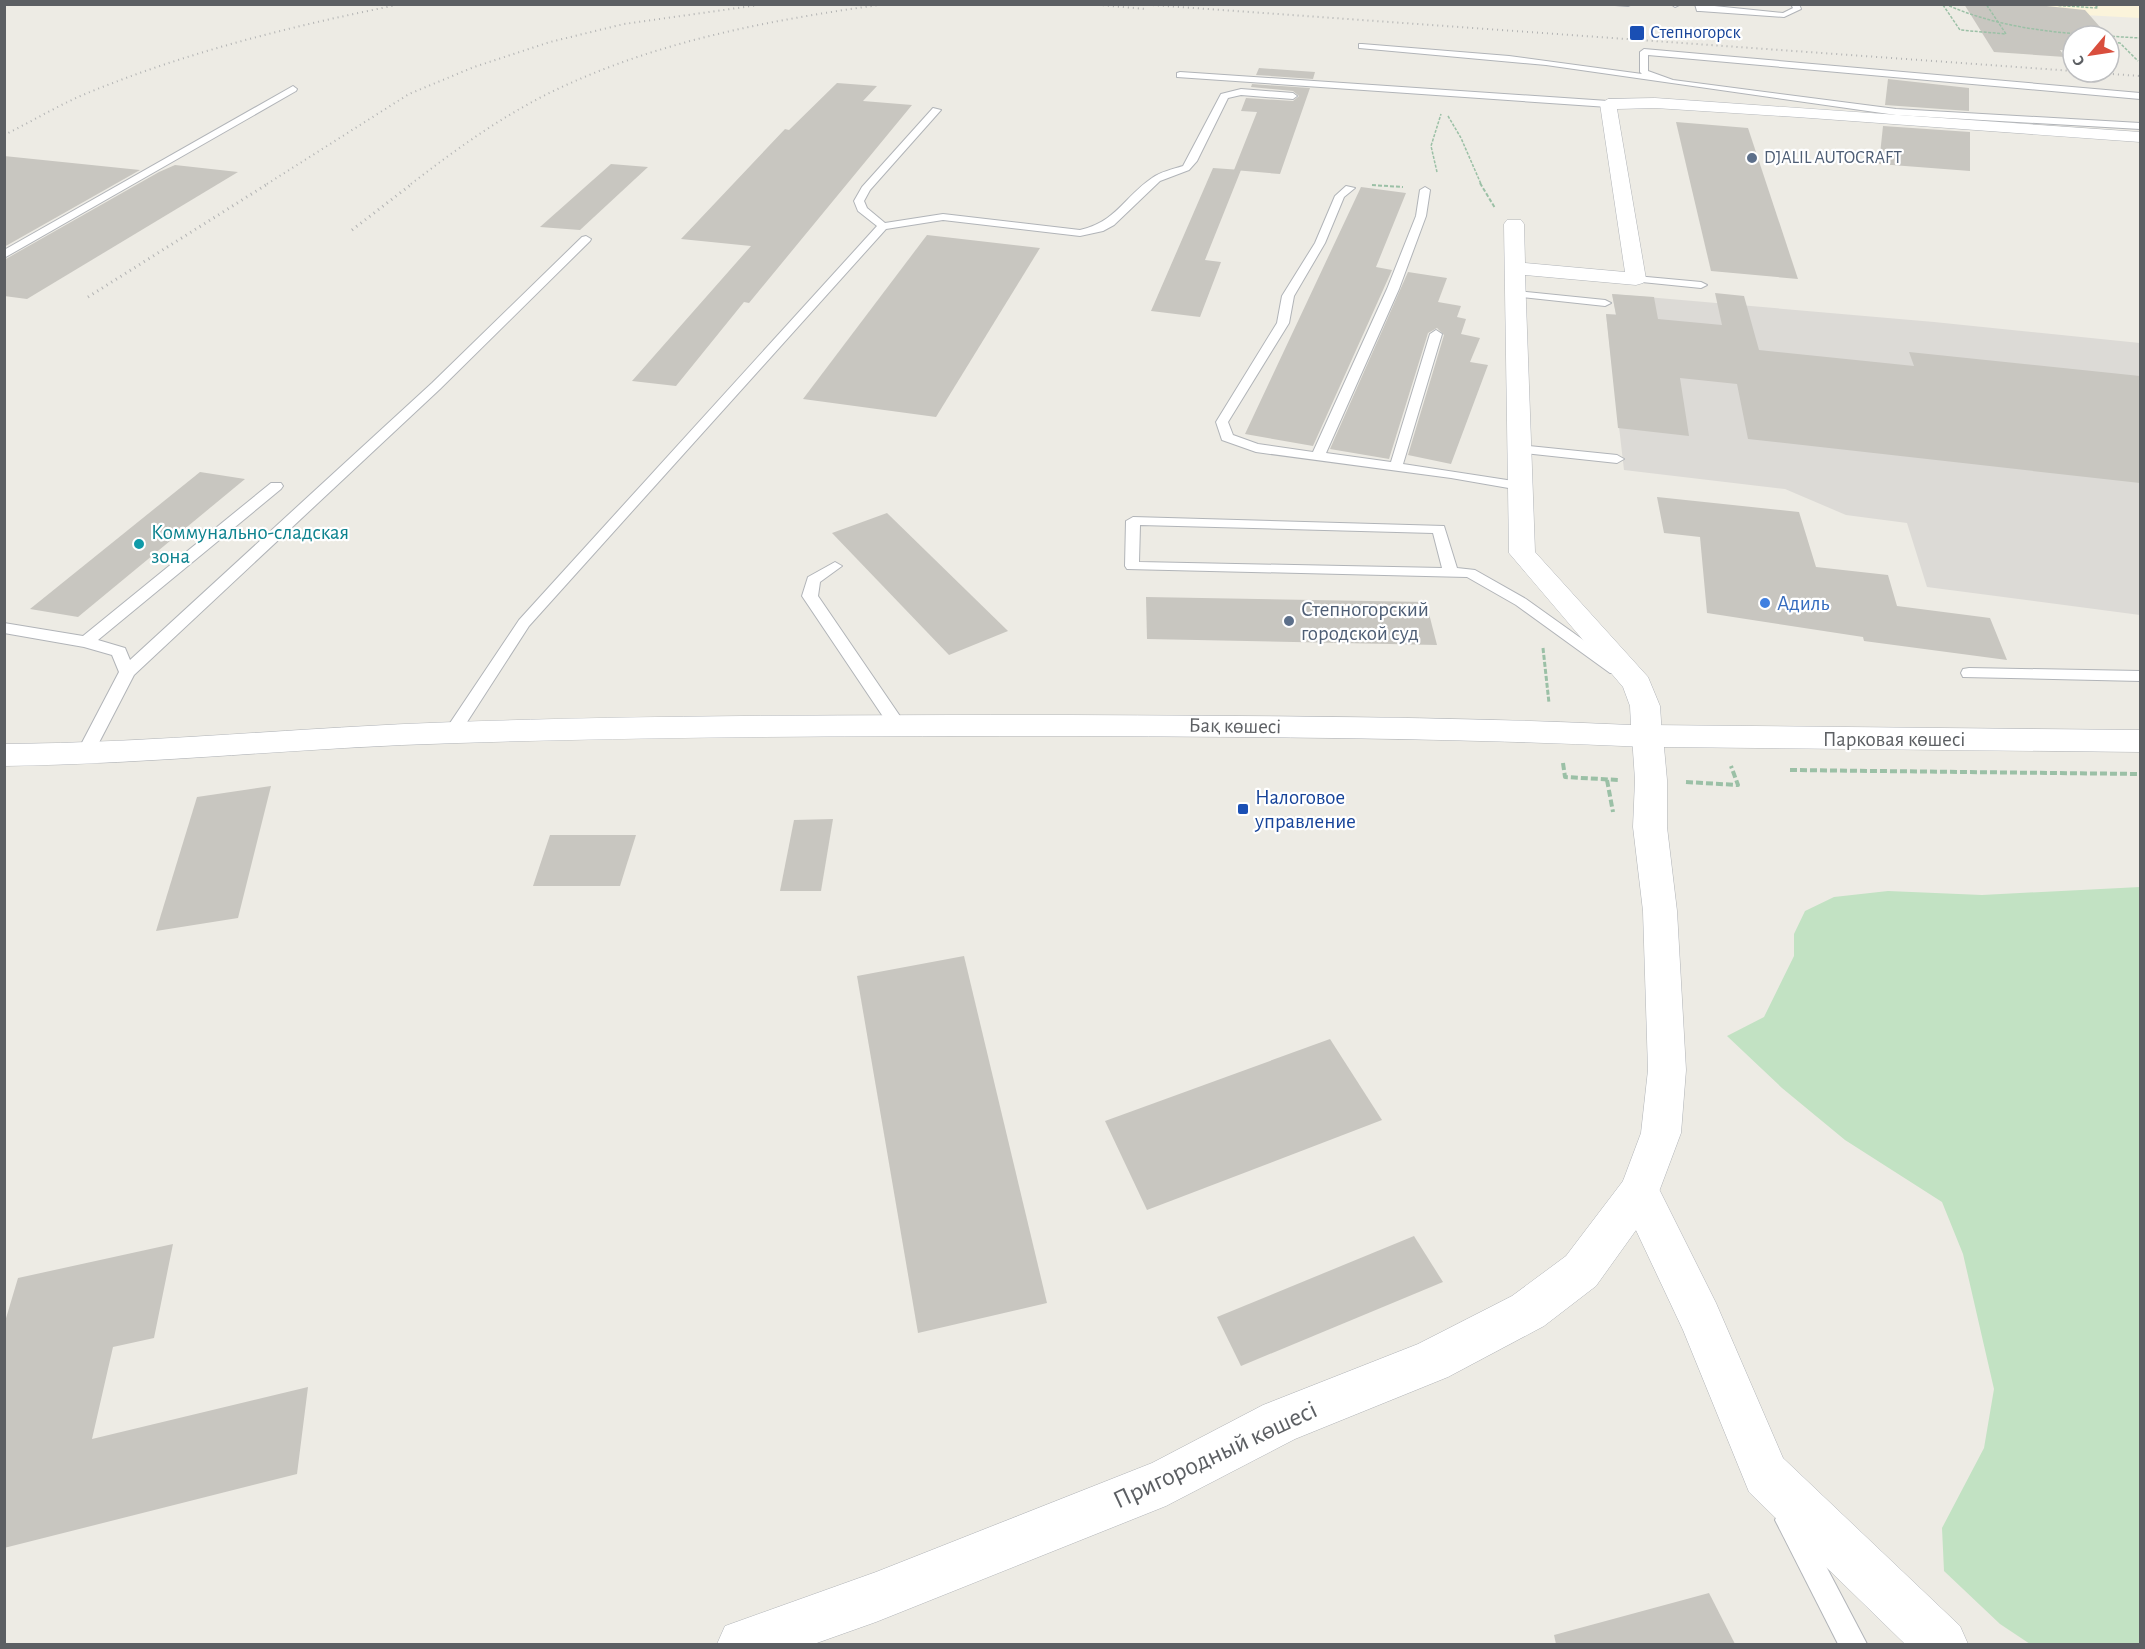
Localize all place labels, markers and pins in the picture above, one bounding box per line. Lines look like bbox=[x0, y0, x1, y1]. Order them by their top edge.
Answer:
marker: Степногорск bbox=[1628, 24, 1646, 42]
place label: Степногорск bbox=[1650, 24, 1741, 42]
place label: DJALIL AUTOCRAFT bbox=[1764, 149, 1902, 167]
marker: DJALIL AUTOCRAFT bbox=[1745, 151, 1759, 165]
place label: Коммунально-сладская зона bbox=[151, 522, 349, 567]
marker: Коммунально-сладская зона bbox=[132, 537, 146, 551]
place label: Адиль bbox=[1777, 593, 1829, 614]
marker: Адиль bbox=[1758, 596, 1772, 610]
place label: Степногорский городской суд bbox=[1301, 599, 1429, 644]
marker: Степногорский городской суд bbox=[1282, 614, 1296, 628]
place label: Налоговое управление bbox=[1254, 787, 1356, 832]
marker: Налоговое управление bbox=[1236, 802, 1250, 816]

